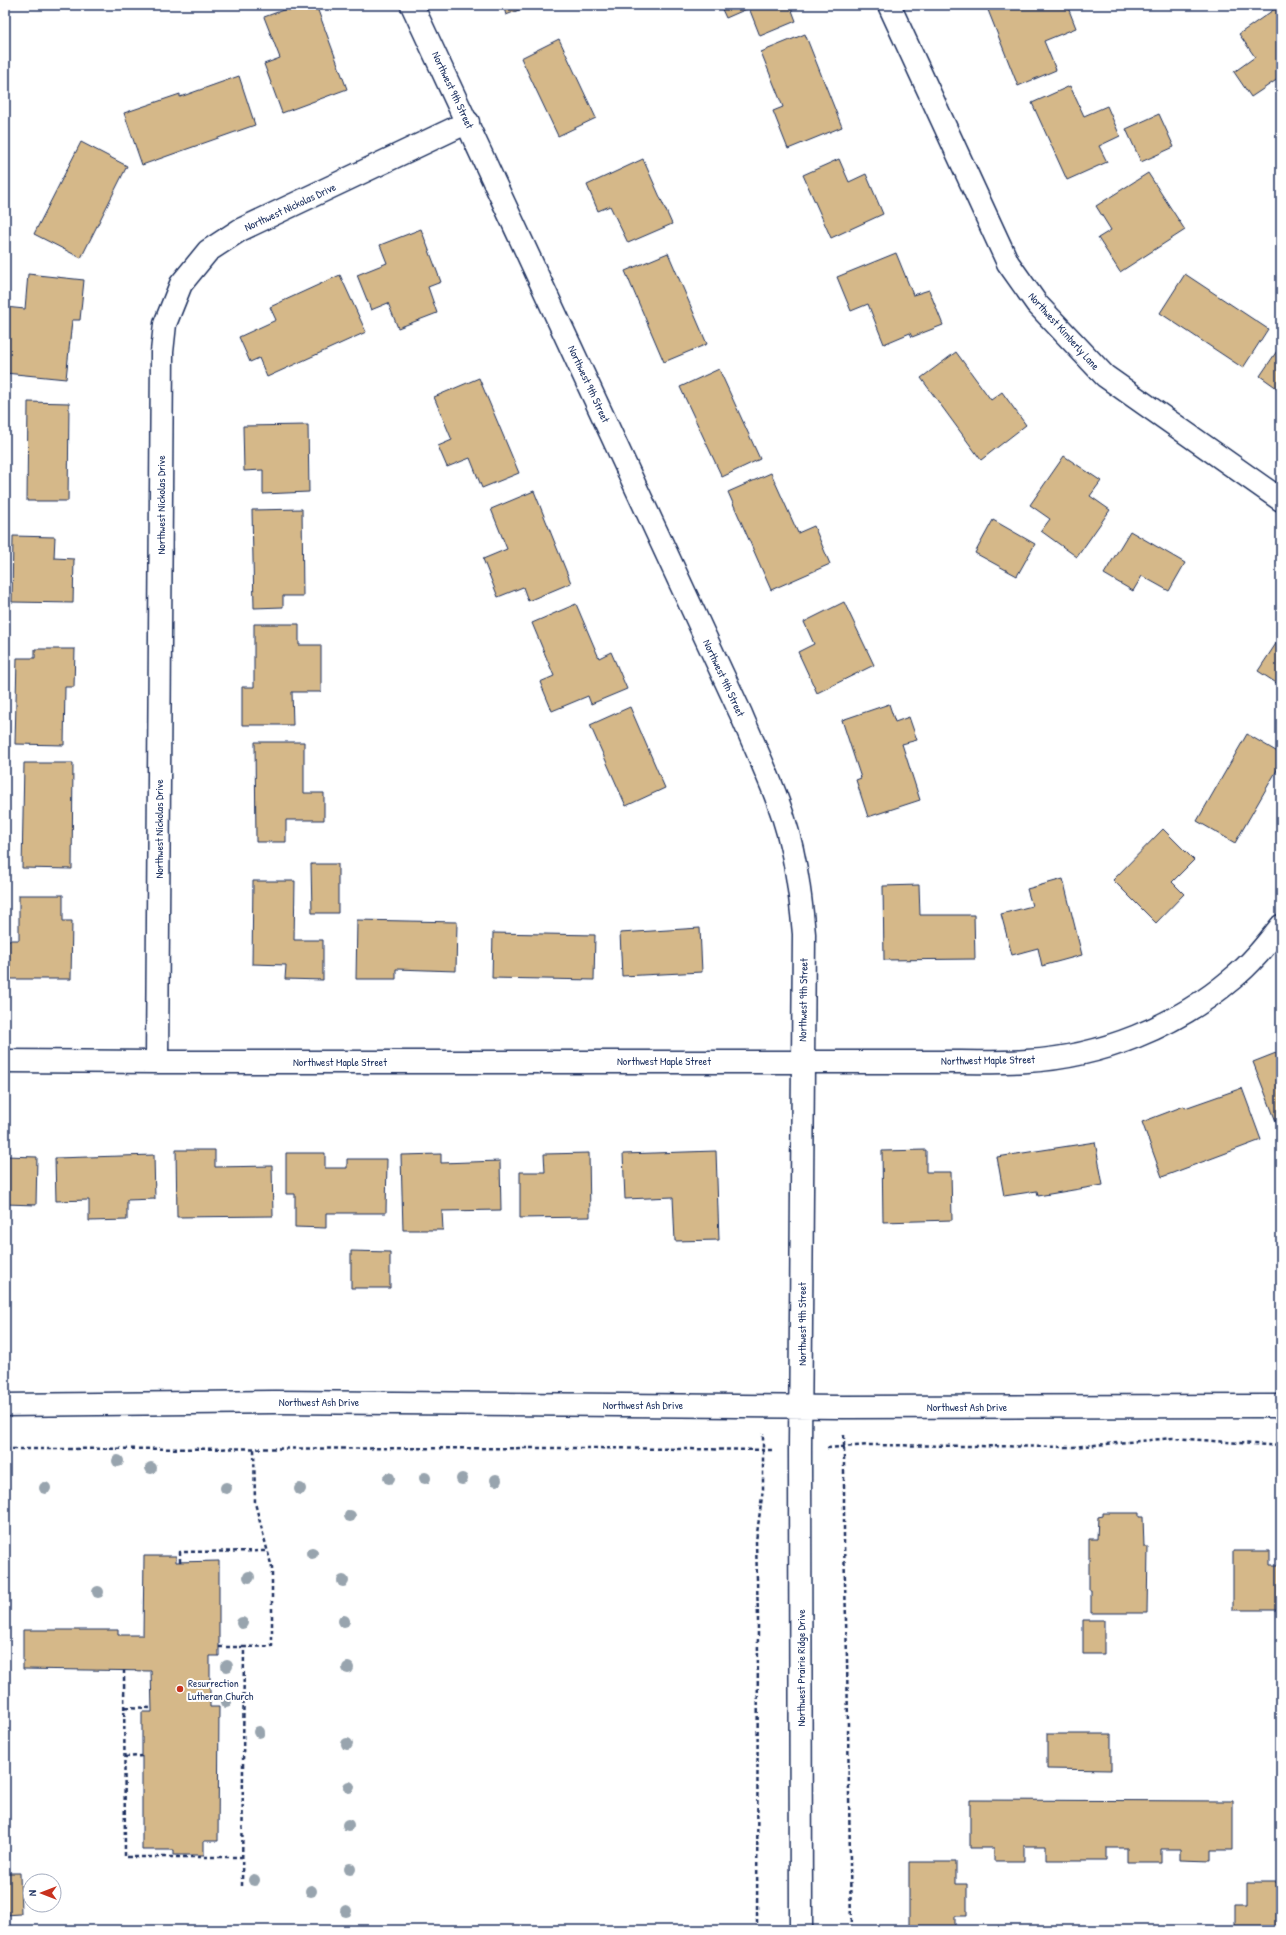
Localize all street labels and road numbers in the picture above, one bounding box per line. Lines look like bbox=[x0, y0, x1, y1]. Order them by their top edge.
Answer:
street label: Northwest 9th Street bbox=[429, 49, 477, 131]
street label: Northwest Nickolas Drive bbox=[242, 179, 338, 234]
street label: Northwest Kimberly Lane bbox=[1025, 289, 1103, 373]
street label: Northwest 9th Street bbox=[565, 343, 613, 425]
street label: Northwest Nickolas Drive bbox=[154, 455, 168, 555]
street label: Northwest 9th Street bbox=[700, 637, 748, 719]
street label: Northwest Nickolas Drive bbox=[152, 779, 166, 879]
street label: Northwest 9th Street bbox=[795, 958, 811, 1042]
street label: Northwest Maple Street bbox=[941, 1052, 1035, 1068]
street label: Northwest Maple Street bbox=[617, 1054, 711, 1068]
street label: Northwest Maple Street bbox=[293, 1055, 387, 1069]
street label: Northwest 9th Street bbox=[795, 1282, 809, 1366]
street label: Northwest Ash Drive bbox=[279, 1395, 360, 1409]
street label: Northwest Ash Drive bbox=[603, 1398, 684, 1412]
street label: Northwest Ash Drive bbox=[927, 1400, 1008, 1414]
street label: Northwest Prairie Ridge Drive bbox=[794, 1609, 808, 1727]

